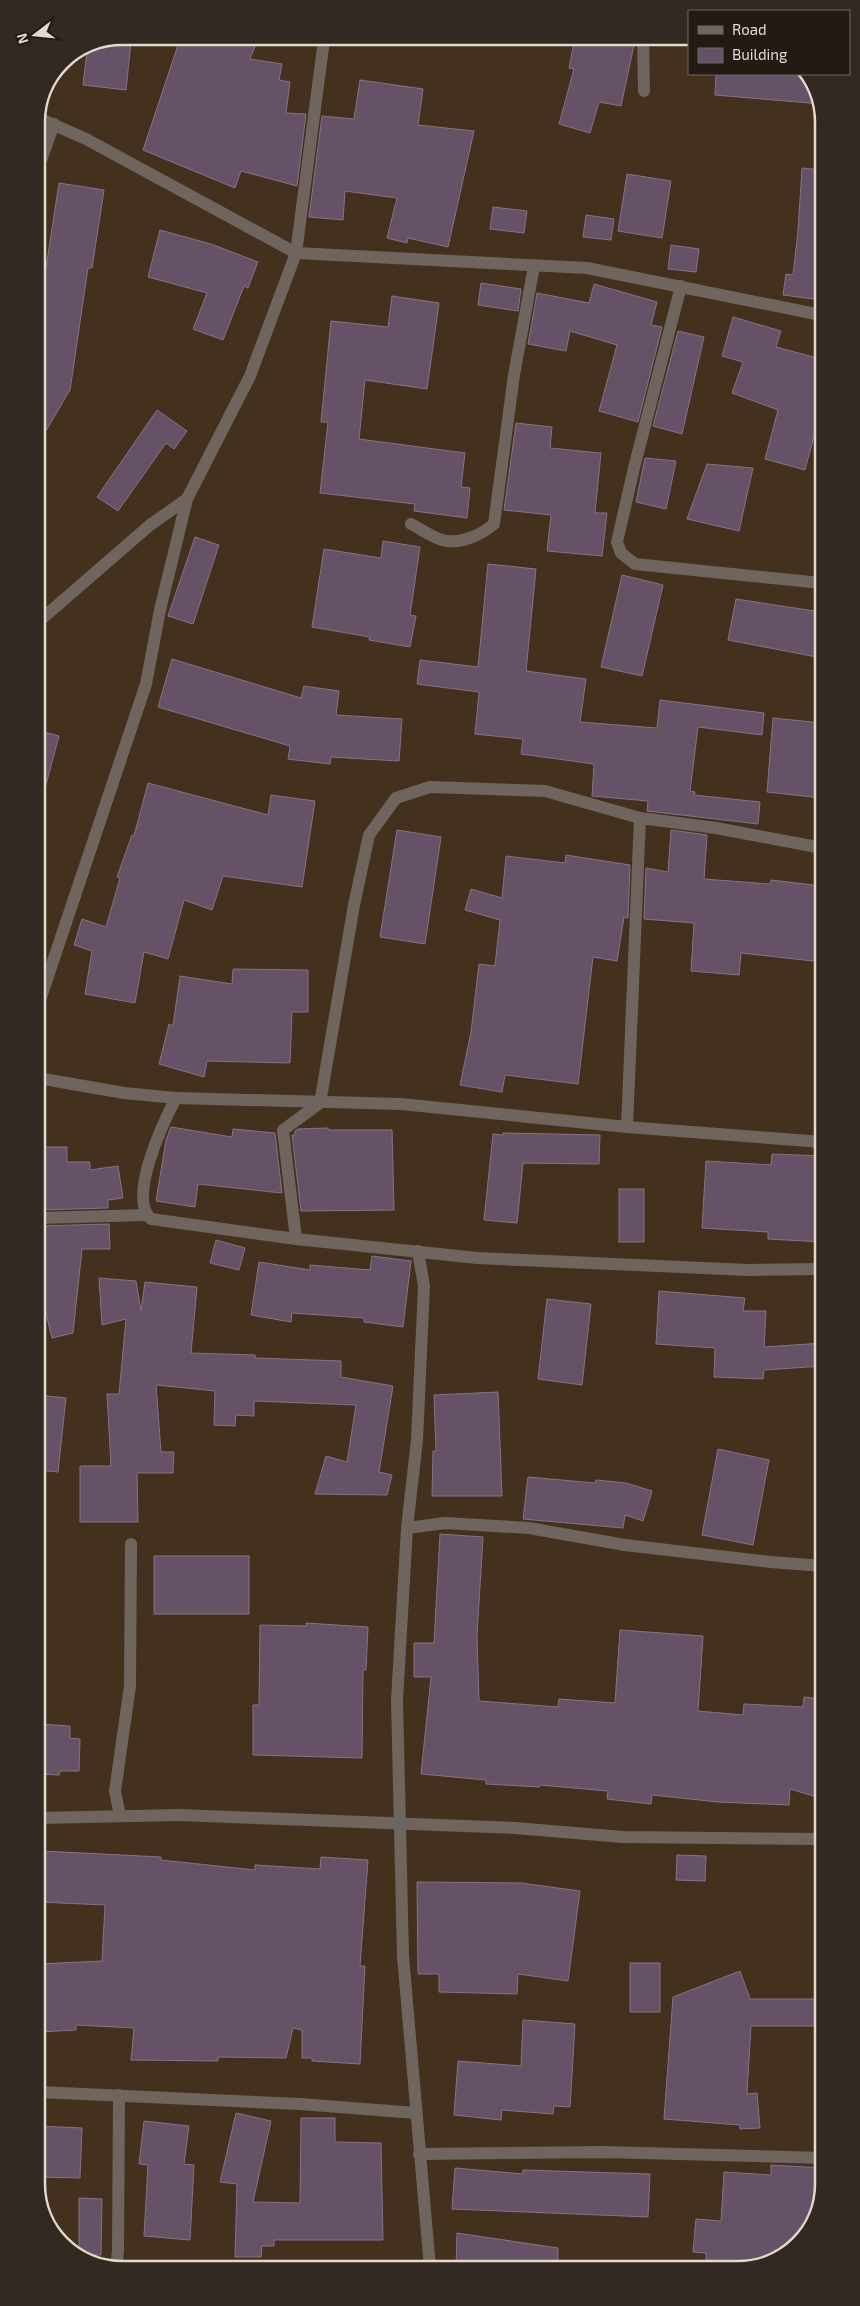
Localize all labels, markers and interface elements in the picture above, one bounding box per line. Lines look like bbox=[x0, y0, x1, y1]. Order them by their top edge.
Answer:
north arrow bbox=[10, 10, 60, 60]
legend bbox=[688, 10, 850, 75]
text: Road bbox=[732, 20, 767, 38]
text: N bbox=[12, 32, 32, 46]
text: Building bbox=[732, 45, 788, 63]

